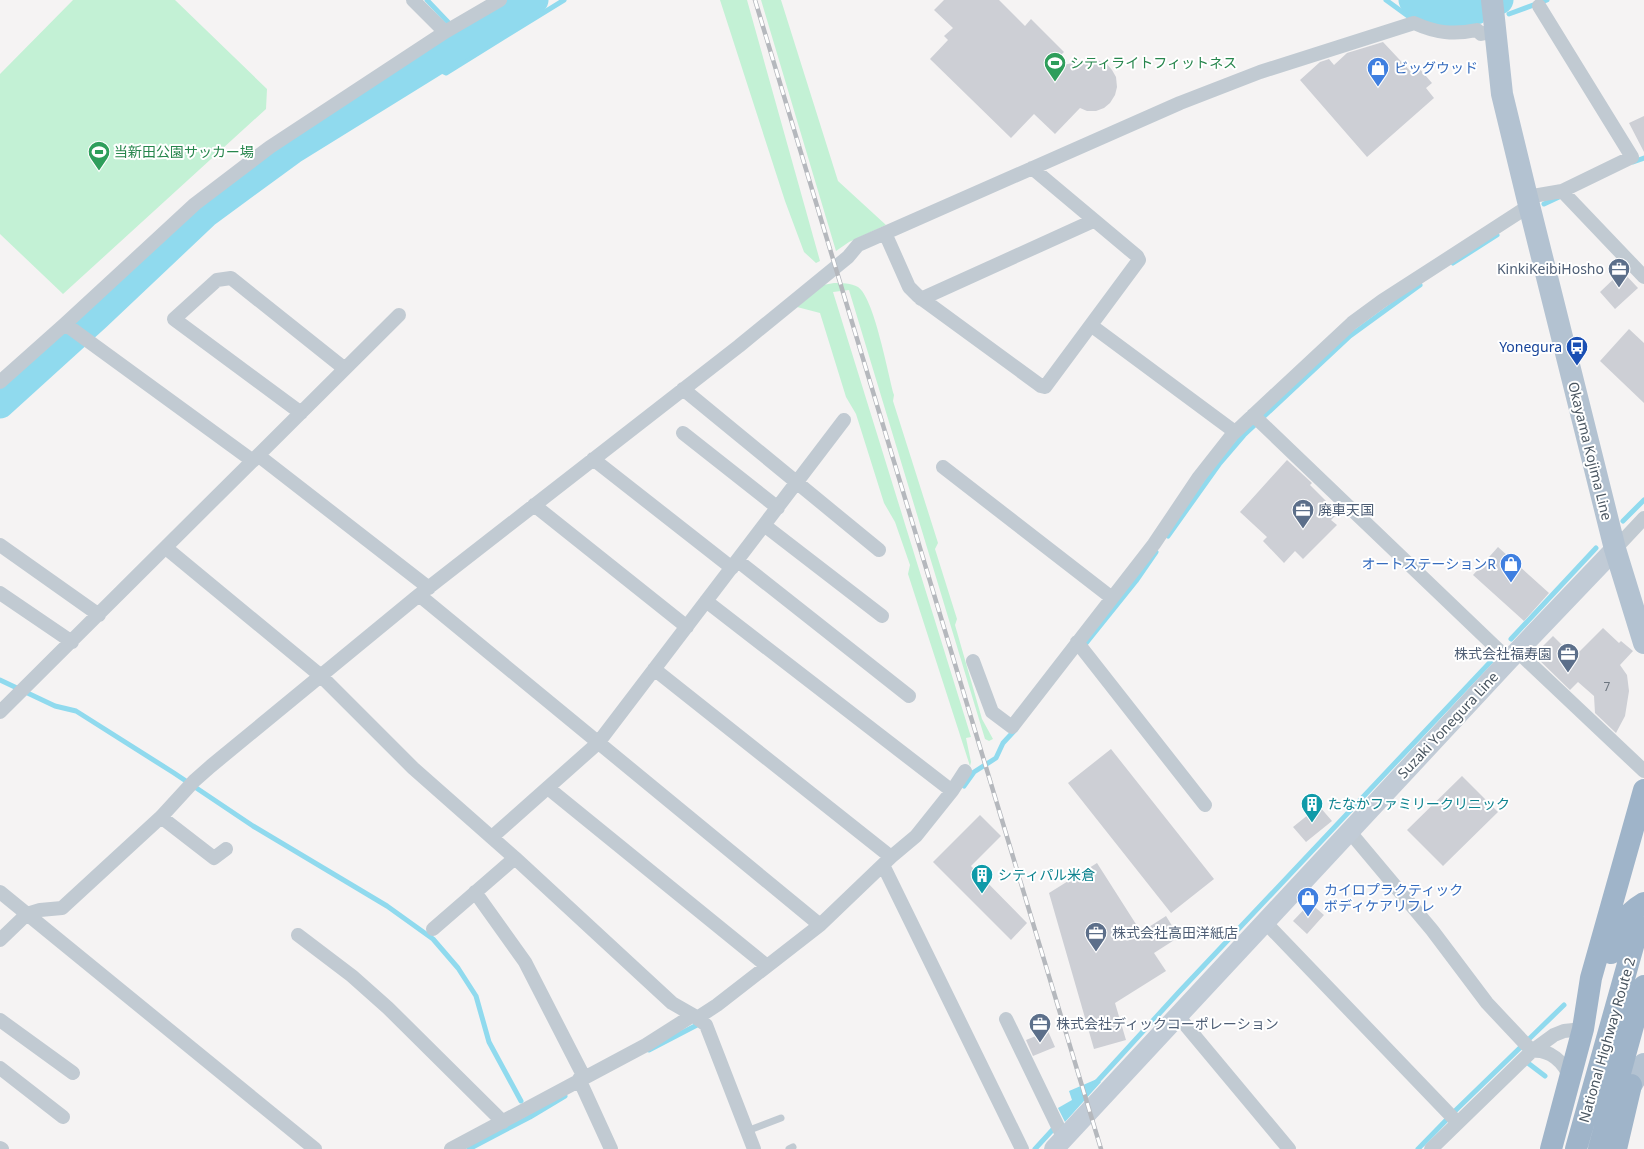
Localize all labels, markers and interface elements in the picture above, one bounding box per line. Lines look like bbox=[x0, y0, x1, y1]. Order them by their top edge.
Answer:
sports icon: シティライトフィットネス bbox=[1042, 50, 1068, 83]
place label: シティライトフィットネス bbox=[1070, 53, 1237, 72]
shop icon: ビッグウッド bbox=[1365, 55, 1391, 88]
place label: ビッグウッド bbox=[1394, 58, 1478, 77]
sports icon: 当新田公園サッカー場 bbox=[86, 139, 112, 172]
place label: 当新田公園サッカー場 bbox=[114, 142, 254, 161]
office icon: KinkiKeibiHosho bbox=[1606, 256, 1632, 289]
place label: KinkiKeibiHosho bbox=[1497, 259, 1604, 278]
bus stop icon: Yonegura bbox=[1564, 334, 1590, 367]
place label: Yonegura bbox=[1499, 337, 1562, 356]
street label: Okayama Kojima Line bbox=[1564, 380, 1617, 522]
office icon: 廃車天国 bbox=[1290, 497, 1316, 530]
place label: 廃車天国 bbox=[1318, 500, 1374, 519]
shop icon: オートステーションR bbox=[1498, 551, 1524, 584]
place label: オートステーションR bbox=[1362, 554, 1496, 573]
office icon: 株式会社福寿園 bbox=[1555, 641, 1581, 674]
place label: 株式会社福寿園 bbox=[1454, 644, 1552, 663]
street label: Suzaki Yonegura Line bbox=[1393, 667, 1502, 782]
house number: 7 bbox=[1604, 678, 1611, 695]
building icon: たなかファミリークリニック bbox=[1299, 791, 1325, 824]
place label: たなかファミリークリニック bbox=[1328, 794, 1510, 813]
building icon: シティパル米倉 bbox=[969, 862, 995, 895]
place label: シティパル米倉 bbox=[998, 865, 1095, 884]
place label: カイロプラクティック ボディケアリフレ bbox=[1324, 880, 1463, 915]
shop icon: カイロプラクティック ボディケアリフレ bbox=[1295, 885, 1321, 918]
office icon: 株式会社高田洋紙店 bbox=[1083, 920, 1109, 953]
place label: 株式会社高田洋紙店 bbox=[1112, 923, 1238, 942]
street label: National Highway Route 2 bbox=[1574, 955, 1639, 1125]
office icon: 株式会社ディックコーポレーション bbox=[1027, 1011, 1053, 1044]
place label: 株式会社ディックコーポレーション bbox=[1056, 1014, 1279, 1033]

